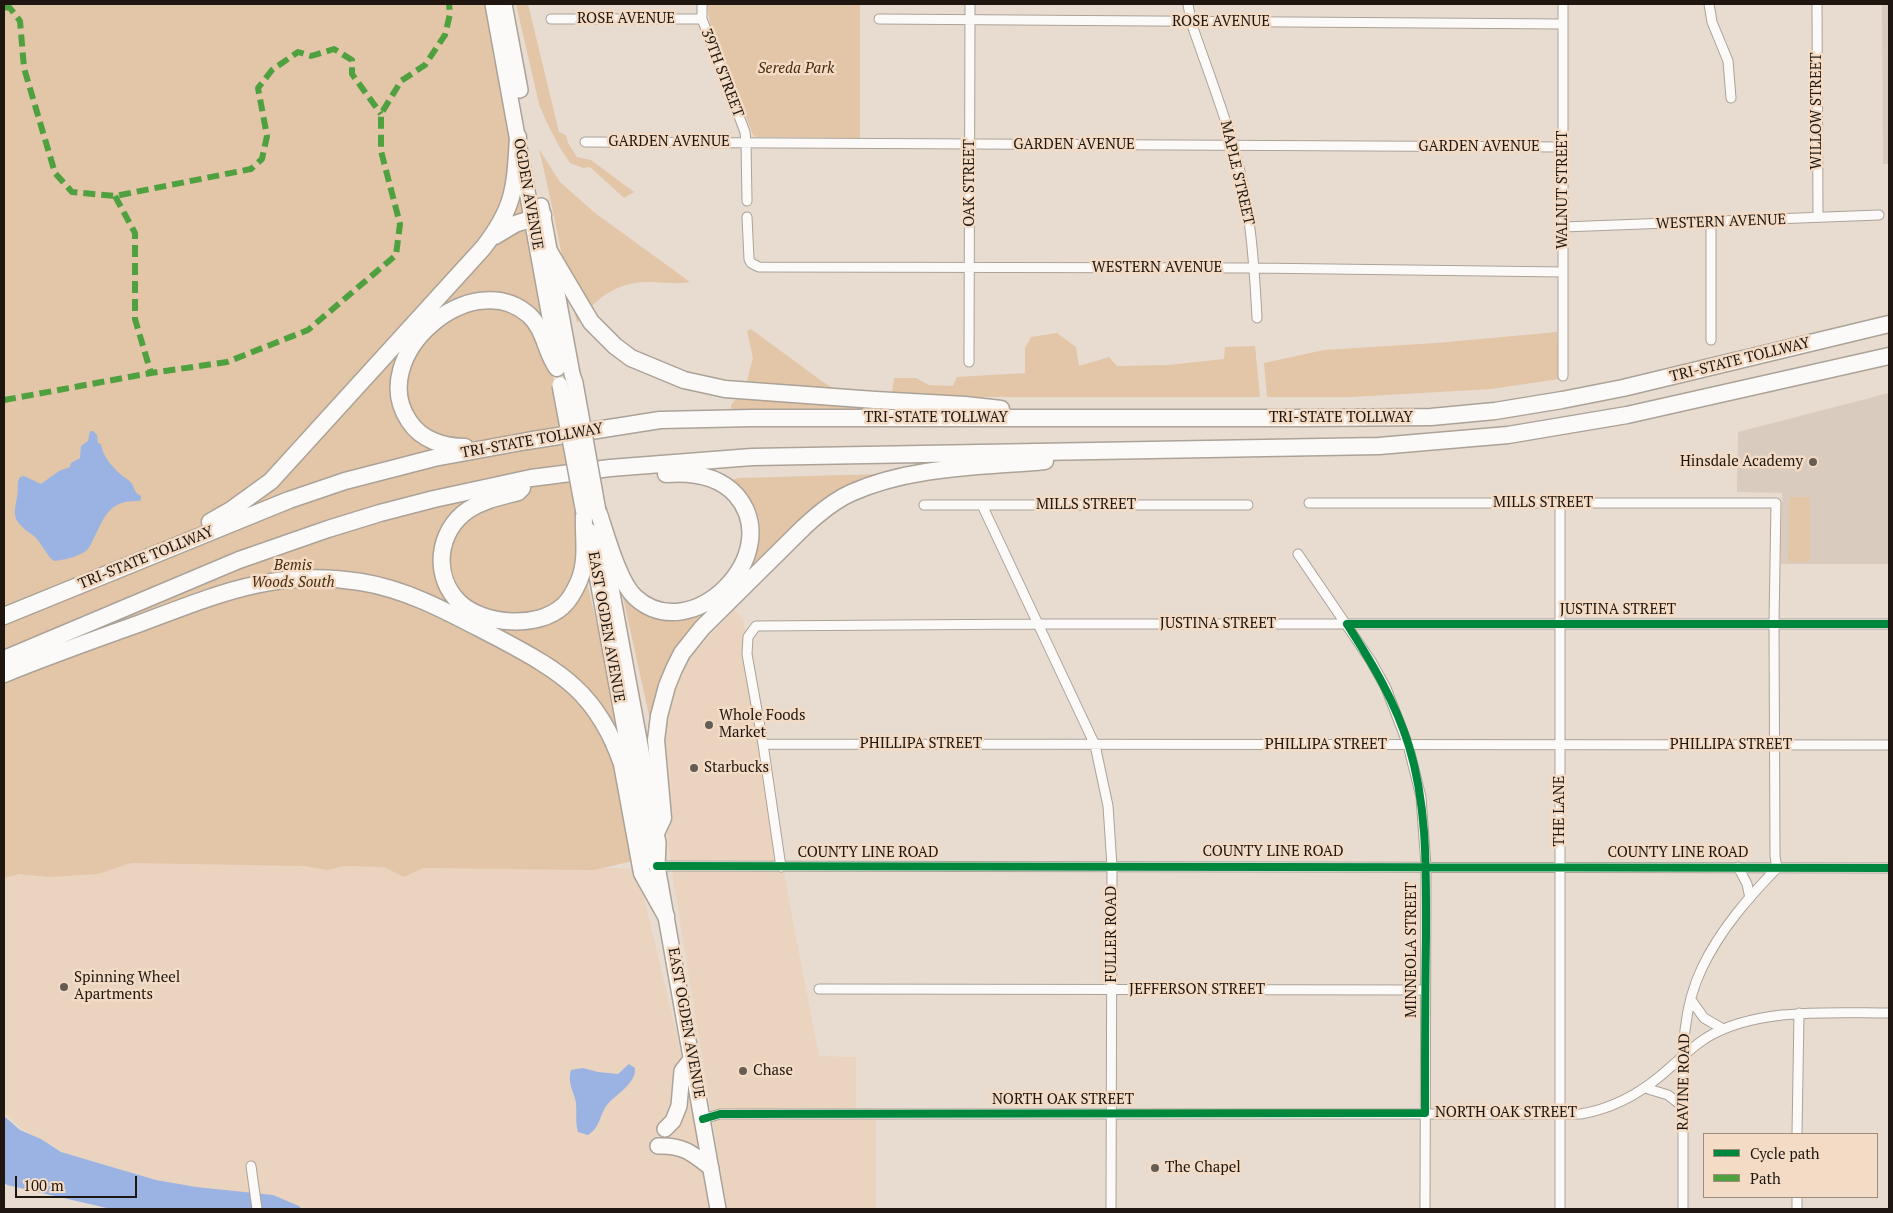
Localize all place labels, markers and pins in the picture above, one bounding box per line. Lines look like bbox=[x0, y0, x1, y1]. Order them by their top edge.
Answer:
place label: Hinsdale Academy bbox=[1680, 453, 1803, 471]
marker: Hinsdale Academy bbox=[1807, 456, 1819, 468]
place label: Whole Foods Market bbox=[719, 707, 805, 742]
marker: Whole Foods Market bbox=[703, 719, 715, 731]
place label: Starbucks bbox=[704, 759, 769, 777]
marker: Starbucks bbox=[688, 762, 700, 774]
place label: Spinning Wheel Apartments bbox=[74, 969, 180, 1004]
marker: Spinning Wheel Apartments bbox=[58, 981, 70, 993]
place label: Chase bbox=[753, 1062, 793, 1080]
marker: Chase bbox=[737, 1065, 749, 1077]
place label: The Chapel bbox=[1165, 1159, 1241, 1177]
marker: The Chapel bbox=[1149, 1162, 1161, 1174]

